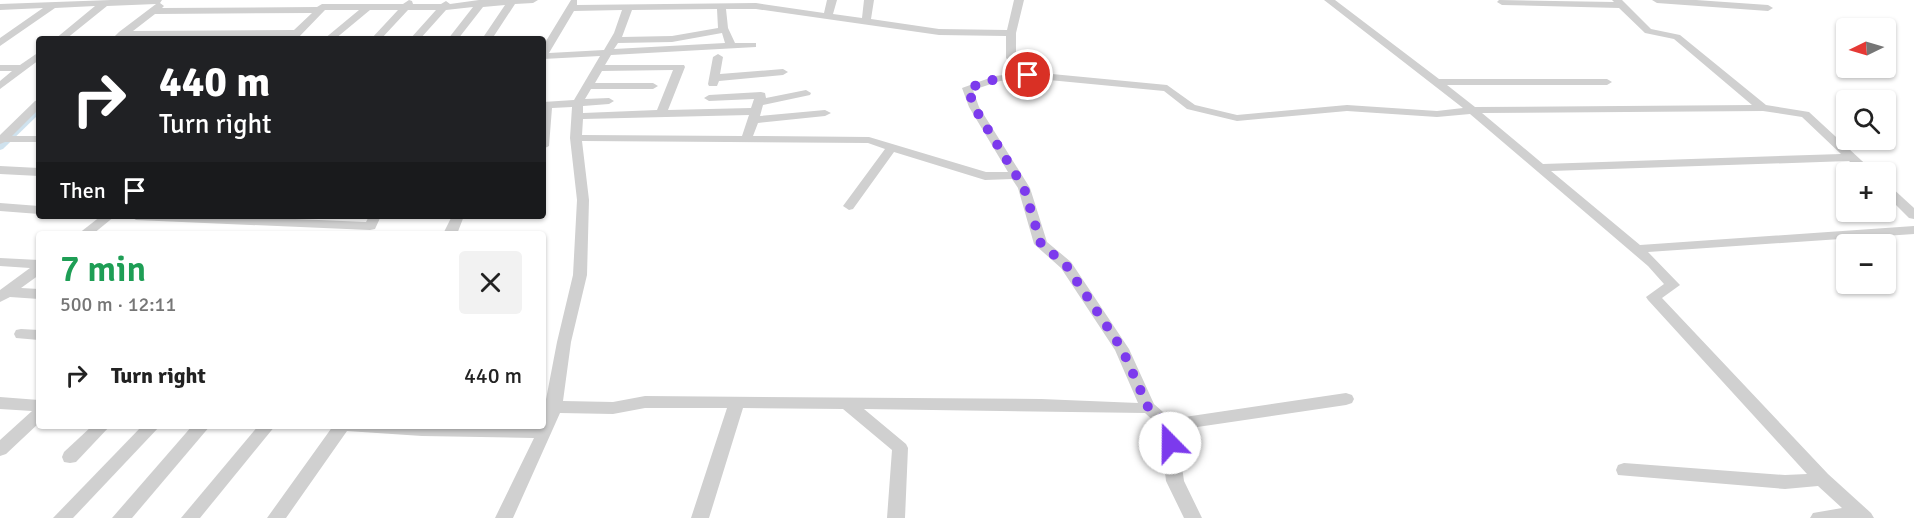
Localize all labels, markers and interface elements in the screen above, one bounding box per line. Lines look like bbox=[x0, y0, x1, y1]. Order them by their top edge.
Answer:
north arrow bbox=[1836, 18, 1896, 78]
map controls bbox=[1836, 18, 1896, 294]
pin bbox=[1002, 49, 1053, 100]
text: 440 m bbox=[159, 57, 270, 108]
icon: arrive bbox=[1011, 58, 1044, 91]
icon: right bbox=[60, 60, 138, 138]
button: search bbox=[1836, 90, 1896, 150]
text: Turn right bbox=[159, 108, 272, 141]
button: + bbox=[1836, 162, 1896, 222]
icon: arrive bbox=[118, 174, 151, 207]
text: Then bbox=[60, 177, 106, 204]
button: − bbox=[1836, 234, 1896, 294]
text: 7 min bbox=[60, 247, 146, 292]
button: close bbox=[459, 251, 522, 314]
text: 500 m · 12:11 bbox=[60, 292, 176, 317]
icon: right bbox=[60, 359, 93, 392]
text: Turn right bbox=[111, 362, 206, 389]
text: 440 m bbox=[464, 362, 522, 389]
position arrow bbox=[1138, 411, 1202, 475]

